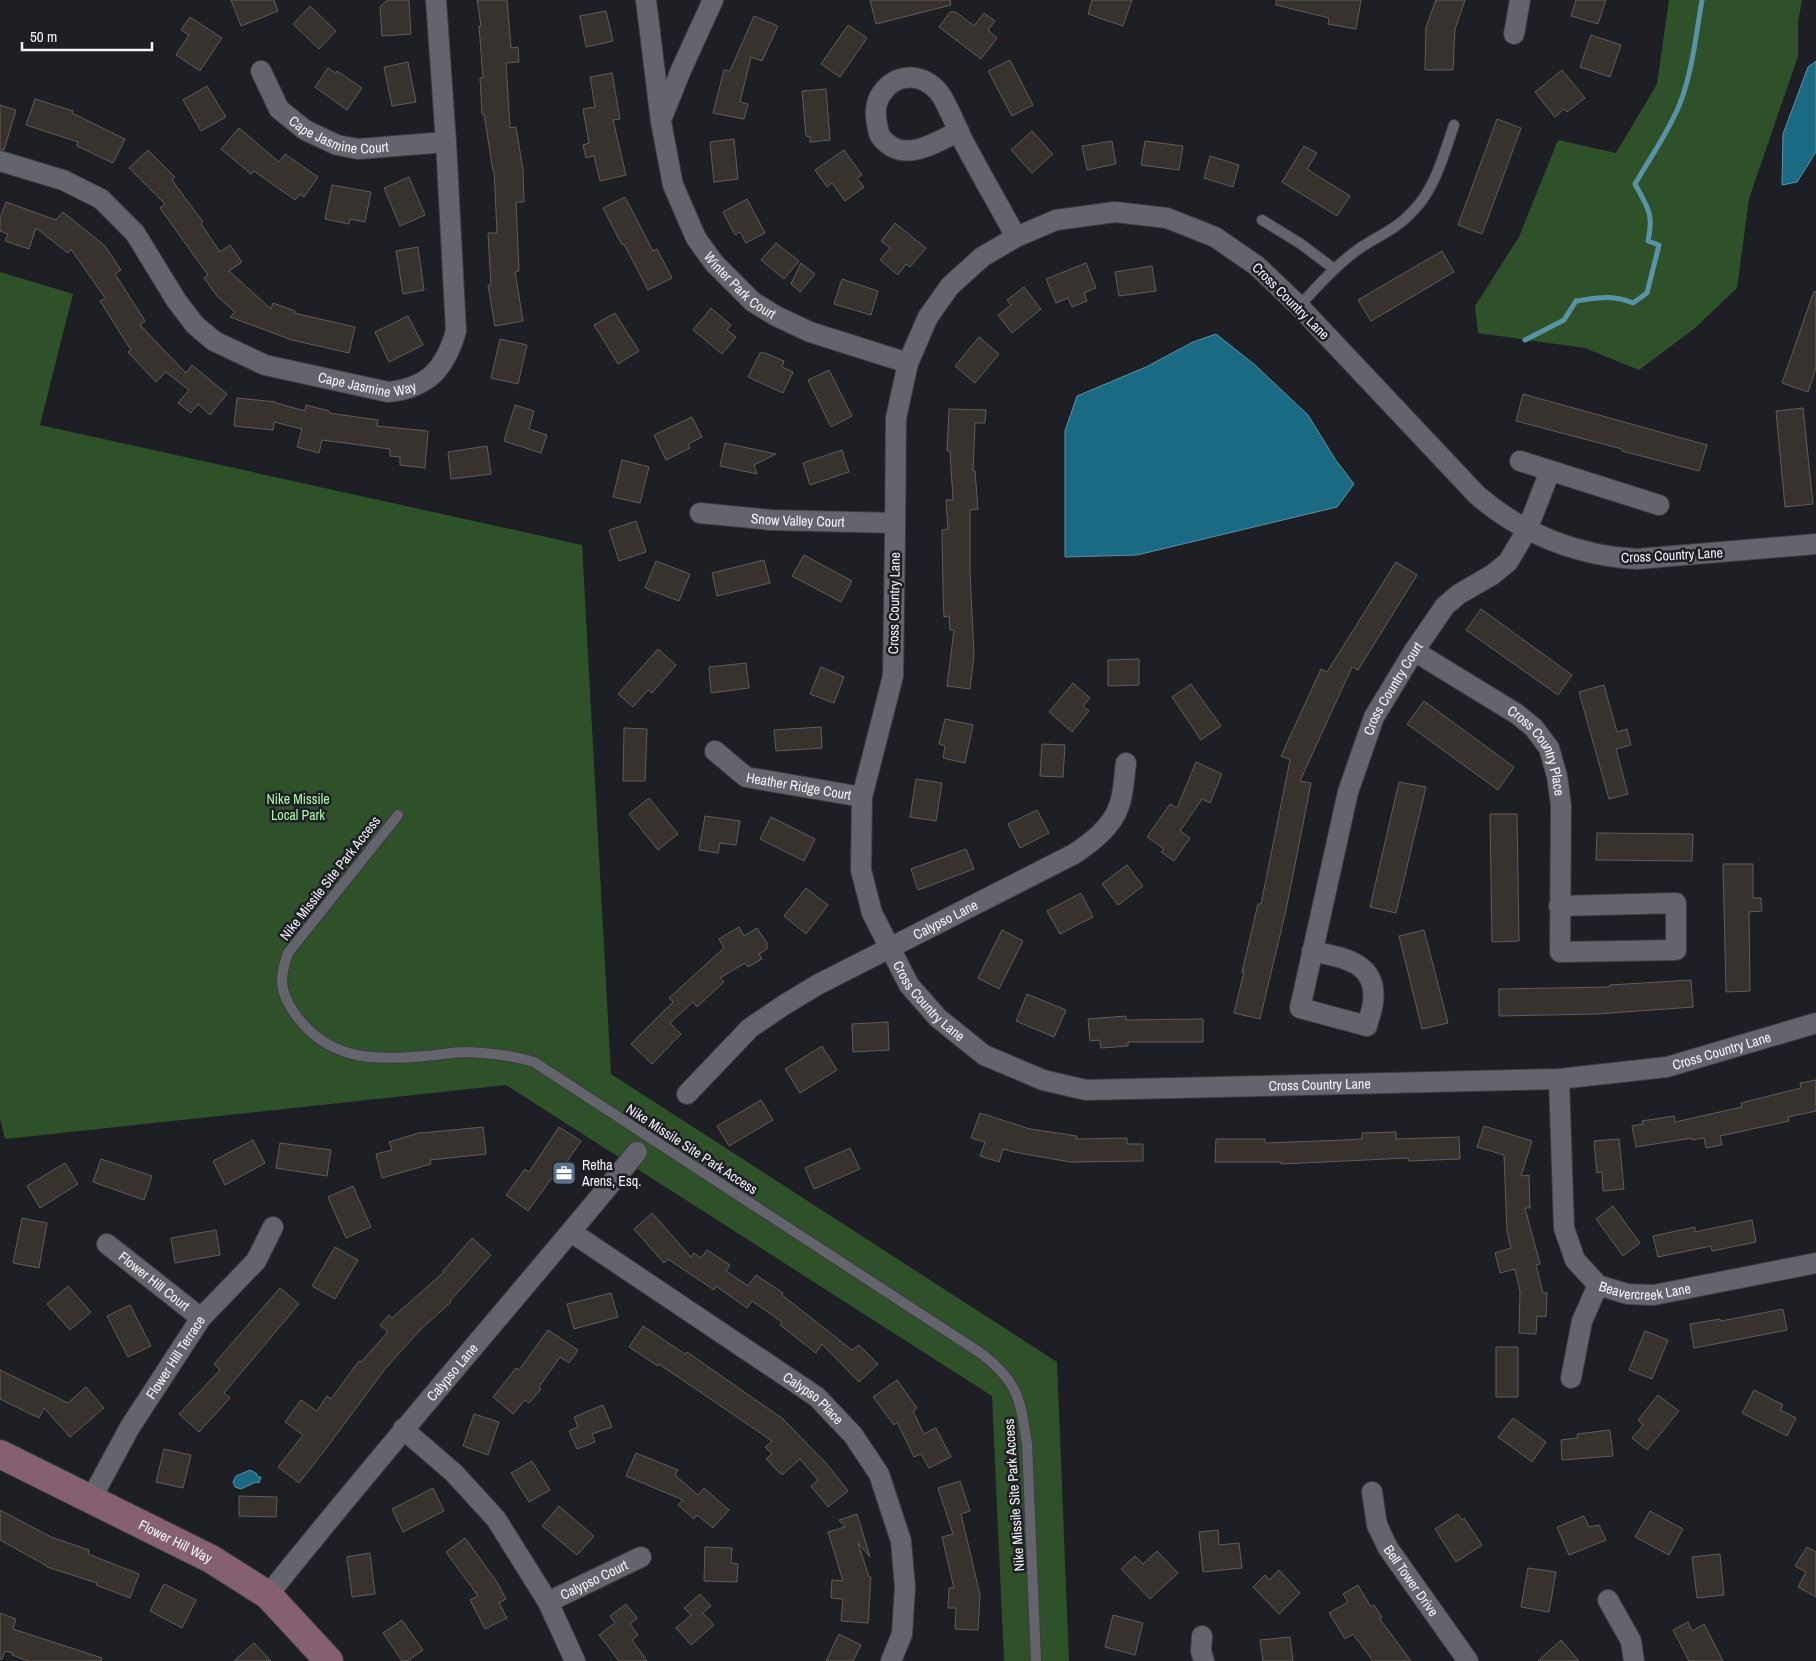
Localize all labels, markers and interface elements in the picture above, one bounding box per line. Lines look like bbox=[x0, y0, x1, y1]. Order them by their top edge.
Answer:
scale bar bbox=[22, 20, 152, 52]
text: 50 m bbox=[30, 26, 57, 47]
street label: Cape Jasmine Court bbox=[285, 112, 389, 158]
street label: Winter Park Court bbox=[700, 248, 779, 323]
street label: Cross Country Lane bbox=[1249, 259, 1333, 343]
street label: Cape Jasmine Way bbox=[316, 368, 419, 401]
street label: Snow Valley Court bbox=[750, 509, 845, 531]
street label: Cross Country Lane bbox=[1621, 543, 1723, 567]
street label: Cross Country Lane bbox=[884, 552, 904, 654]
street label: Cross Country Court bbox=[1359, 639, 1426, 738]
street label: Cross Country Place bbox=[1504, 701, 1569, 797]
street label: Heather Ridge Court bbox=[745, 768, 853, 804]
park label: Nike Missile Local Park bbox=[266, 790, 330, 824]
street label: Nike Missile Site Park Access bbox=[276, 812, 384, 944]
street label: Calypso Lane bbox=[910, 896, 981, 944]
street label: Cross Country Lane bbox=[889, 958, 969, 1045]
street label: Cross Country Lane bbox=[1670, 1028, 1773, 1074]
street label: Cross Country Lane bbox=[1268, 1074, 1371, 1095]
street label: Nike Missile Site Park Access bbox=[623, 1100, 761, 1198]
place label: Retha Arens, Esq. bbox=[581, 1156, 641, 1190]
office icon: Retha Arens, Esq. bbox=[551, 1160, 577, 1186]
street label: Flower Hill Court bbox=[115, 1248, 193, 1315]
street label: Beavercreek Lane bbox=[1597, 1277, 1692, 1304]
street label: Flower Hill Terrace bbox=[142, 1312, 209, 1402]
street label: Calypso Lane bbox=[423, 1340, 482, 1405]
street label: Calypso Place bbox=[780, 1368, 847, 1428]
street label: Nike Missile Site Park Access bbox=[1000, 1418, 1028, 1572]
street label: Flower Hill Way bbox=[136, 1515, 216, 1567]
street label: Bell Tower Drive bbox=[1380, 1541, 1443, 1620]
street label: Calypso Court bbox=[557, 1556, 631, 1604]

